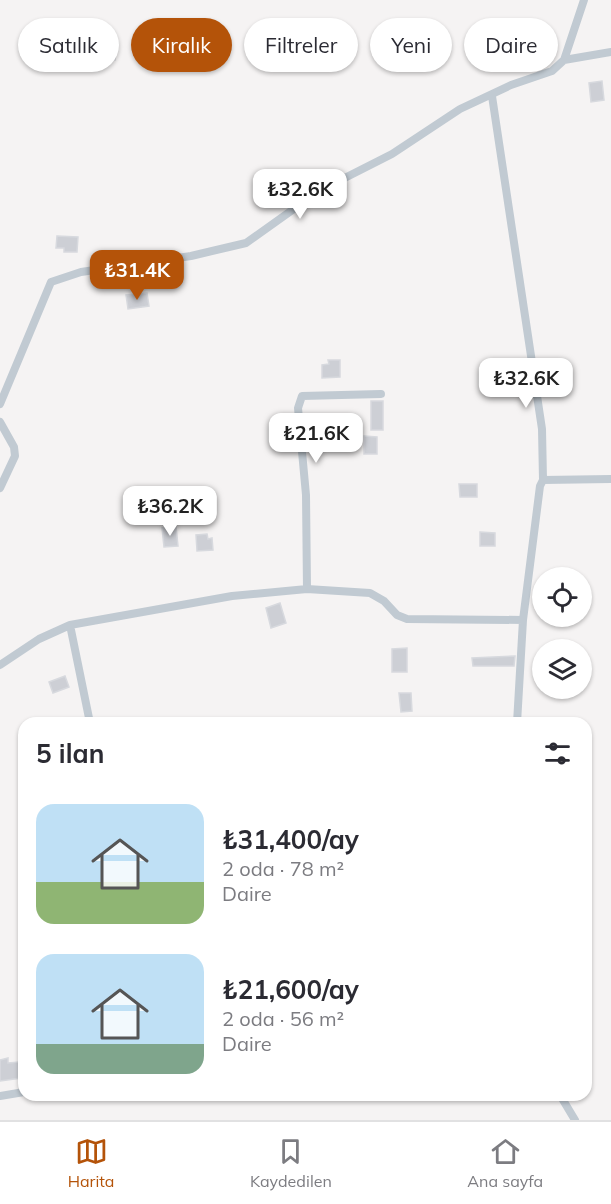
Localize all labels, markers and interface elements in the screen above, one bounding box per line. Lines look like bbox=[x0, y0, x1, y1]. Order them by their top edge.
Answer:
chip: Satılık bbox=[18, 18, 119, 72]
chip: Kiralık bbox=[131, 18, 232, 72]
chip: Filtreler bbox=[244, 18, 358, 72]
chip: Yeni bbox=[370, 18, 452, 72]
chip: Daire bbox=[464, 18, 558, 72]
pin: ₺32.6K bbox=[251, 169, 349, 220]
text: ₺32.6K bbox=[267, 176, 333, 201]
pin: ₺31.4K bbox=[88, 250, 186, 301]
text: ₺31.4K bbox=[104, 257, 170, 282]
pin: ₺32.6K bbox=[477, 358, 575, 409]
text: ₺32.6K bbox=[493, 365, 559, 390]
pin: ₺21.6K bbox=[267, 413, 365, 464]
text: ₺21.6K bbox=[283, 420, 349, 445]
pin: ₺36.2K bbox=[121, 486, 219, 537]
text: ₺36.2K bbox=[137, 493, 203, 518]
map controls bbox=[532, 567, 592, 699]
button: locate bbox=[532, 567, 592, 627]
button: layers bbox=[532, 639, 592, 699]
text: 5 ilan bbox=[36, 737, 104, 770]
icon: filters bbox=[541, 737, 574, 770]
text: ₺31,400/ay bbox=[222, 823, 359, 856]
icon: home bbox=[84, 828, 156, 900]
text: 2 oda · 78 m² bbox=[222, 856, 344, 881]
text: Daire bbox=[222, 881, 272, 906]
text: ₺21,600/ay bbox=[222, 973, 359, 1006]
icon: home bbox=[84, 978, 156, 1050]
text: 2 oda · 56 m² bbox=[222, 1006, 344, 1031]
text: Daire bbox=[222, 1031, 272, 1056]
tab: Harita bbox=[68, 1135, 114, 1191]
tab: Kaydedilen bbox=[250, 1135, 332, 1191]
tab: Ana sayfa bbox=[467, 1135, 543, 1191]

